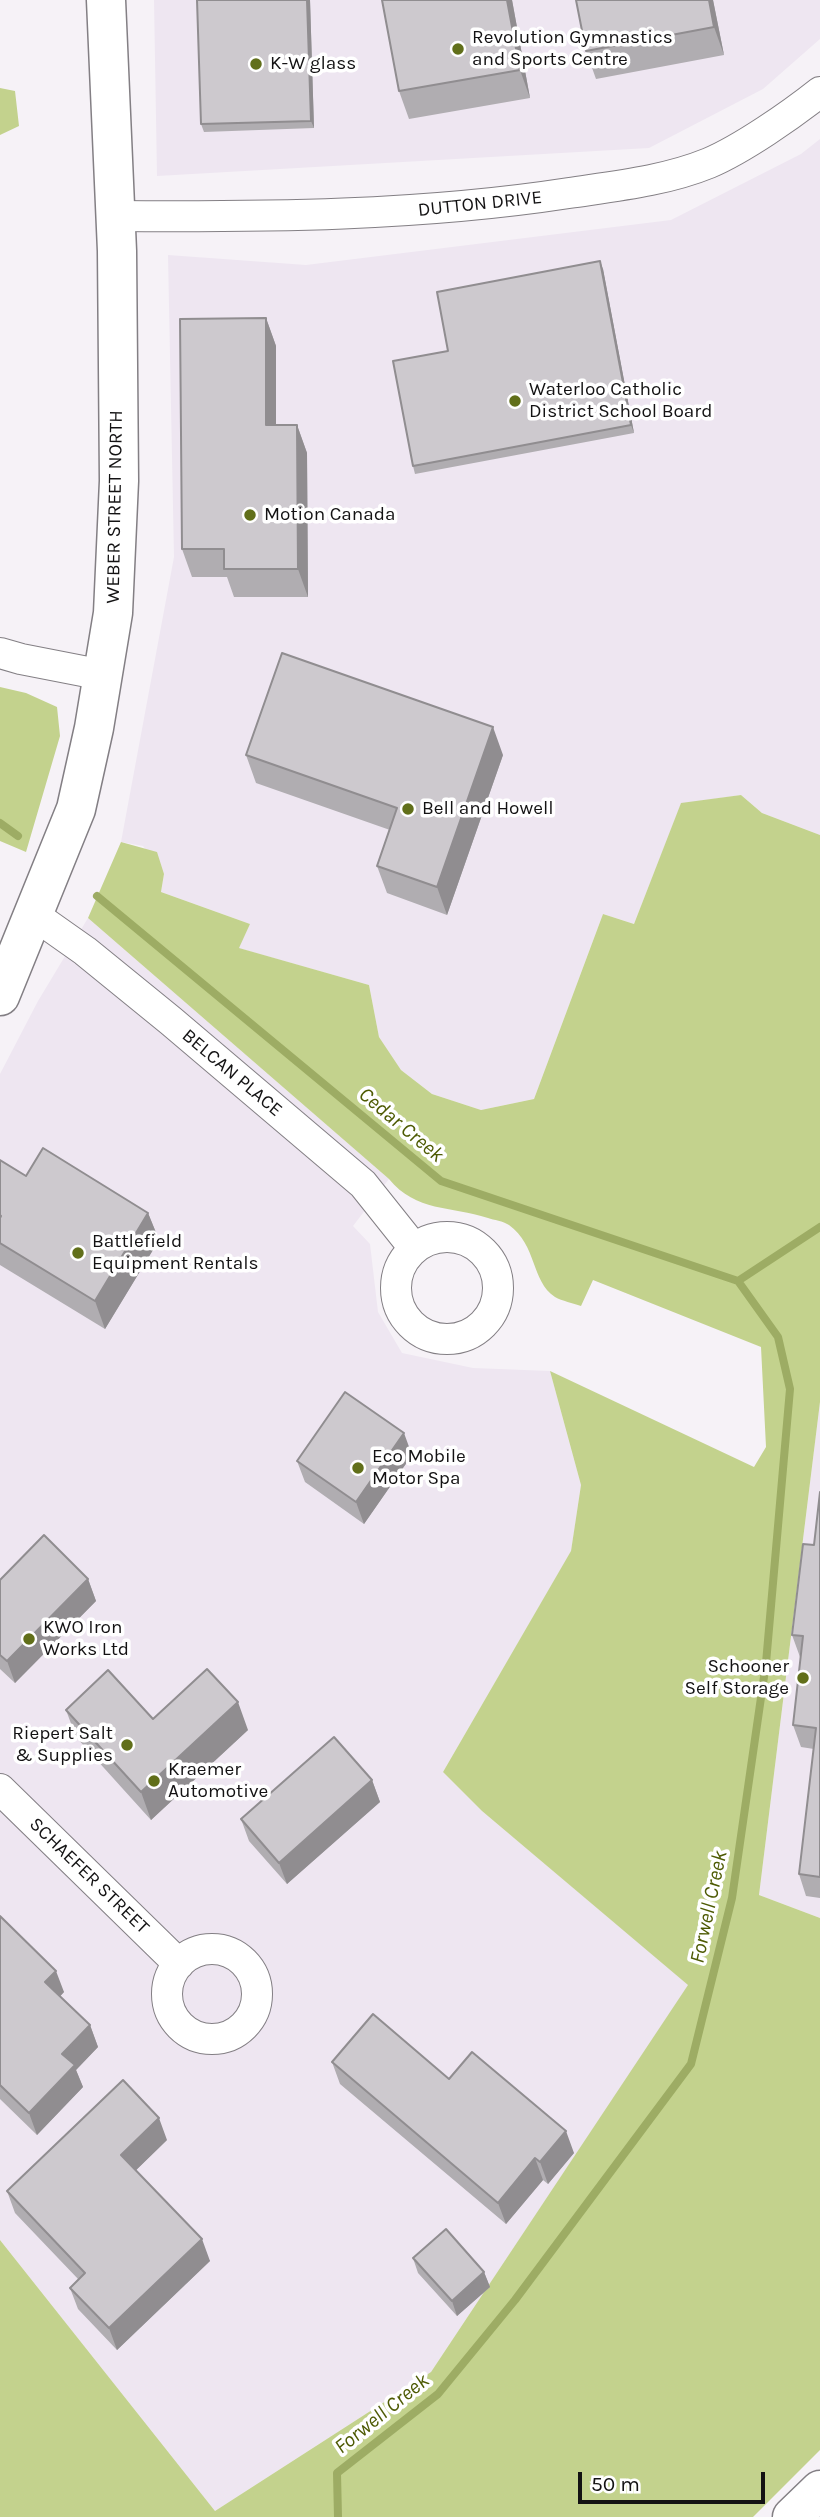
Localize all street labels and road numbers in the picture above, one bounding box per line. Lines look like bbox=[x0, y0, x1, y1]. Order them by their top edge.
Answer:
street label: DUTTON DRIVE bbox=[417, 186, 543, 222]
street label: WEBER STREET NORTH bbox=[102, 410, 128, 604]
street label: BELCAN PLACE bbox=[177, 1024, 287, 1122]
street label: SCHAEFER STREET bbox=[24, 1813, 154, 1939]

